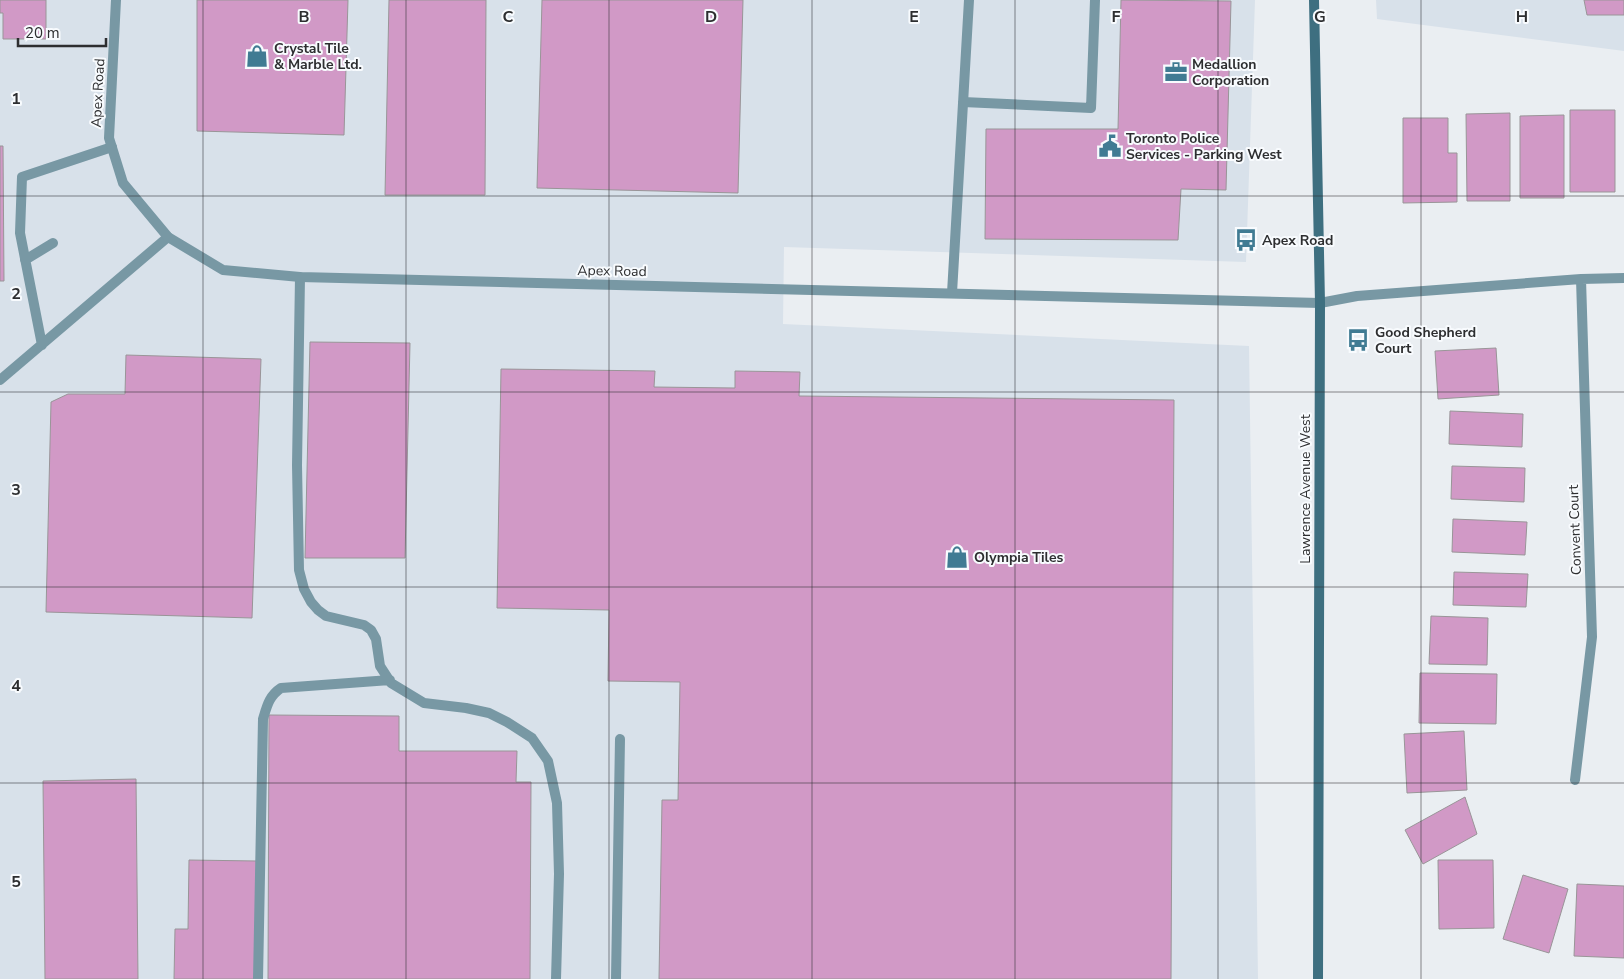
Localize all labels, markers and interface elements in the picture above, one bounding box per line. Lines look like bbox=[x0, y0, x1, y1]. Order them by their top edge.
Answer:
text: B bbox=[298, 6, 310, 28]
text: C bbox=[503, 6, 514, 28]
text: D bbox=[705, 6, 717, 28]
text: E bbox=[909, 6, 919, 28]
text: F bbox=[1112, 6, 1121, 28]
text: G bbox=[1314, 6, 1326, 28]
text: H bbox=[1516, 6, 1528, 28]
scale bar bbox=[18, 15, 105, 47]
text: 20 m bbox=[25, 23, 60, 43]
place label: Crystal Tile & Marble Ltd. bbox=[274, 39, 362, 74]
shop icon: Crystal Tile & Marble Ltd. bbox=[244, 43, 270, 69]
place label: Medallion Corporation bbox=[1192, 55, 1269, 90]
street label: Apex Road bbox=[87, 58, 109, 128]
office icon: Medallion Corporation bbox=[1163, 59, 1189, 85]
text: 1 bbox=[11, 88, 21, 110]
place label: Toronto Police Services - Parking West bbox=[1126, 129, 1282, 164]
public building icon: Toronto Police Services - Parking West bbox=[1097, 133, 1123, 159]
bus stop icon: Apex Road bbox=[1233, 227, 1259, 253]
place label: Apex Road bbox=[1262, 231, 1333, 250]
street label: Apex Road bbox=[577, 261, 647, 281]
text: 2 bbox=[11, 283, 21, 305]
place label: Good Shepherd Court bbox=[1375, 323, 1476, 358]
bus stop icon: Good Shepherd Court bbox=[1345, 327, 1371, 353]
street label: Lawrence Avenue West bbox=[1296, 414, 1315, 564]
text: 3 bbox=[11, 479, 21, 501]
street label: Convent Court bbox=[1564, 484, 1586, 576]
shop icon: Olympia Tiles bbox=[944, 544, 970, 570]
place label: Olympia Tiles bbox=[974, 548, 1064, 567]
text: 4 bbox=[11, 675, 21, 697]
text: 5 bbox=[11, 871, 21, 893]

